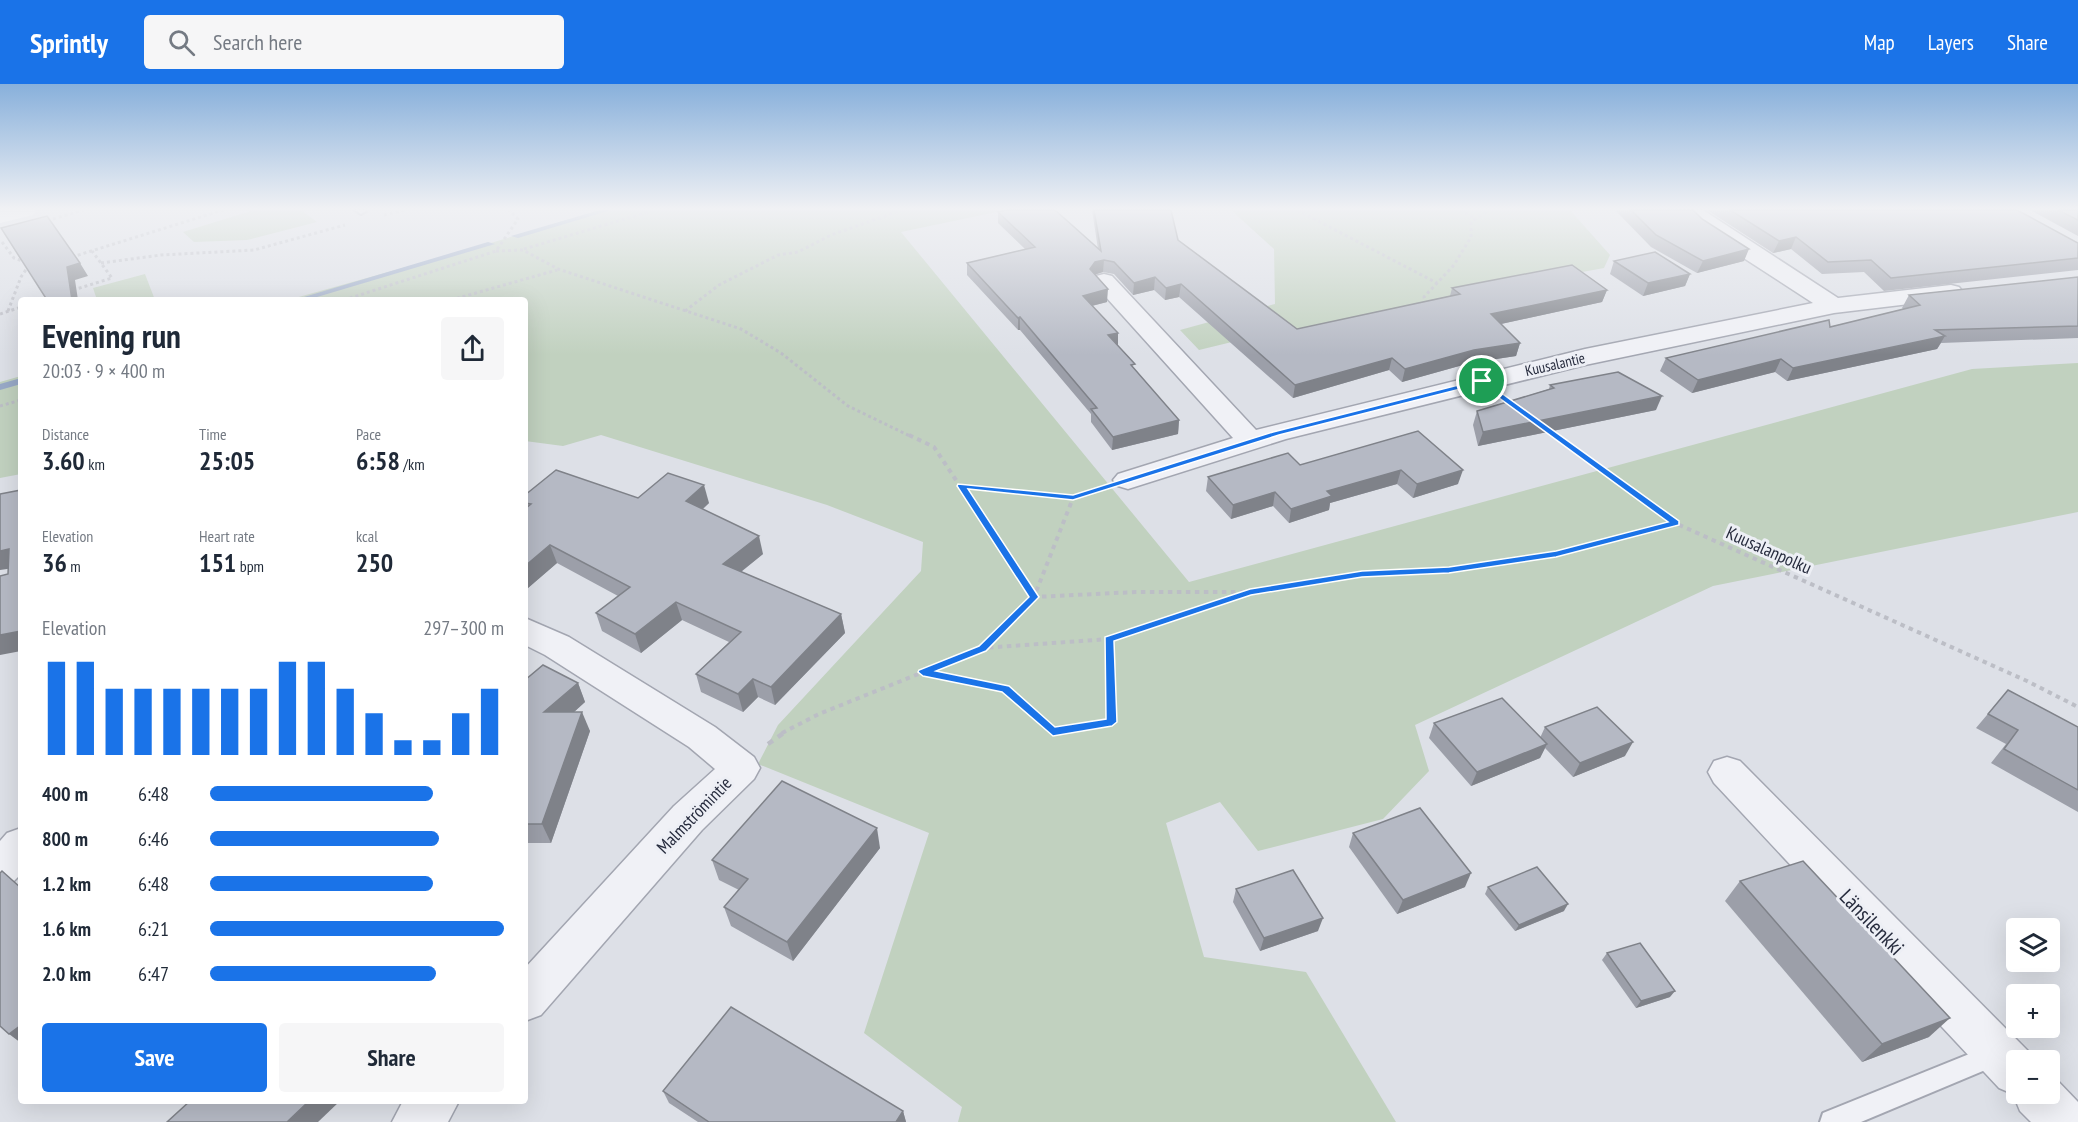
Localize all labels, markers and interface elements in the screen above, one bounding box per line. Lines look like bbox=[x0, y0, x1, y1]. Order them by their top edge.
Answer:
search box bbox=[144, 15, 564, 69]
text: Sprintly bbox=[30, 24, 108, 61]
icon: search bbox=[165, 26, 198, 59]
text: Search here bbox=[213, 28, 302, 56]
text: Map bbox=[1864, 29, 1895, 56]
text: Layers bbox=[1928, 29, 1974, 56]
text: Share bbox=[2007, 29, 2048, 56]
text: Evening run bbox=[42, 314, 181, 357]
button: share bbox=[441, 317, 504, 380]
street label: Kuusalantie bbox=[1523, 348, 1587, 380]
pin bbox=[1456, 355, 1507, 406]
text: 20:03 · 9 × 400 m bbox=[42, 358, 165, 384]
icon: arrive bbox=[1465, 364, 1498, 397]
text: Distance bbox=[42, 424, 89, 444]
text: Time bbox=[199, 424, 227, 444]
text: Pace bbox=[356, 424, 381, 444]
text: 3.60 bbox=[42, 444, 85, 477]
text: 25:05 bbox=[199, 444, 255, 477]
text: 6:58 bbox=[356, 444, 400, 477]
text: km bbox=[85, 454, 105, 474]
text: /km bbox=[400, 454, 425, 474]
street label: Kuusalanpolku bbox=[1723, 521, 1815, 579]
text: Elevation bbox=[42, 526, 93, 546]
text: Heart rate bbox=[199, 526, 255, 546]
text: kcal bbox=[356, 526, 378, 546]
text: 36 bbox=[42, 546, 67, 579]
text: 151 bbox=[199, 546, 236, 579]
text: 250 bbox=[356, 546, 393, 579]
text: m bbox=[67, 556, 81, 576]
text: bpm bbox=[236, 556, 264, 576]
text: Elevation bbox=[42, 615, 106, 641]
text: 297–300 m bbox=[423, 615, 504, 641]
street label: Malmströmintie bbox=[652, 772, 736, 858]
text: 400 m bbox=[42, 781, 88, 807]
text: 6:48 bbox=[138, 781, 169, 807]
text: 800 m bbox=[42, 826, 88, 852]
text: 6:46 bbox=[138, 826, 169, 852]
text: 1.2 km bbox=[42, 871, 91, 897]
text: 6:48 bbox=[138, 871, 169, 897]
street label: Länsilenkki bbox=[1834, 883, 1910, 961]
text: 1.6 km bbox=[42, 916, 91, 942]
text: 6:21 bbox=[138, 916, 169, 942]
map controls bbox=[2006, 918, 2060, 1104]
button: layers bbox=[2006, 918, 2060, 972]
text: 2.0 km bbox=[42, 961, 91, 987]
text: 6:47 bbox=[138, 961, 169, 987]
button: + bbox=[2006, 984, 2060, 1038]
button: Save bbox=[42, 1023, 267, 1092]
button: Share bbox=[279, 1023, 504, 1092]
button: − bbox=[2006, 1050, 2060, 1104]

